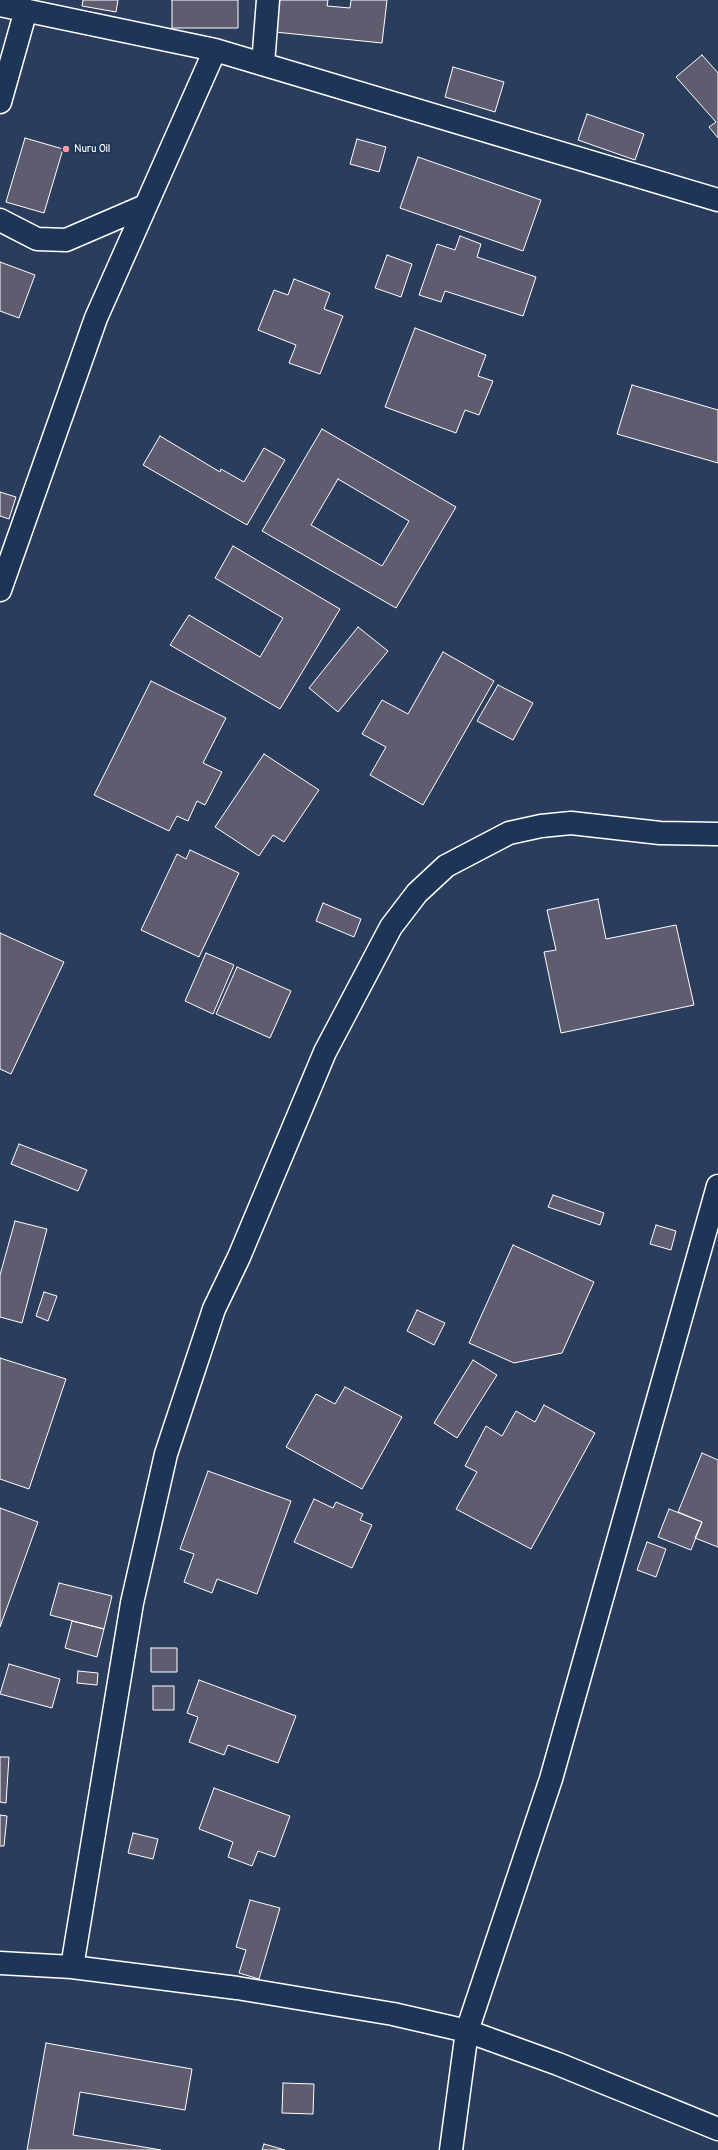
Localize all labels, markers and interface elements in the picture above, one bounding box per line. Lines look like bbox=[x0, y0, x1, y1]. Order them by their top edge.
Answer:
place label: Nuru Oil bbox=[74, 142, 110, 156]
marker: Nuru Oil bbox=[61, 144, 71, 154]

